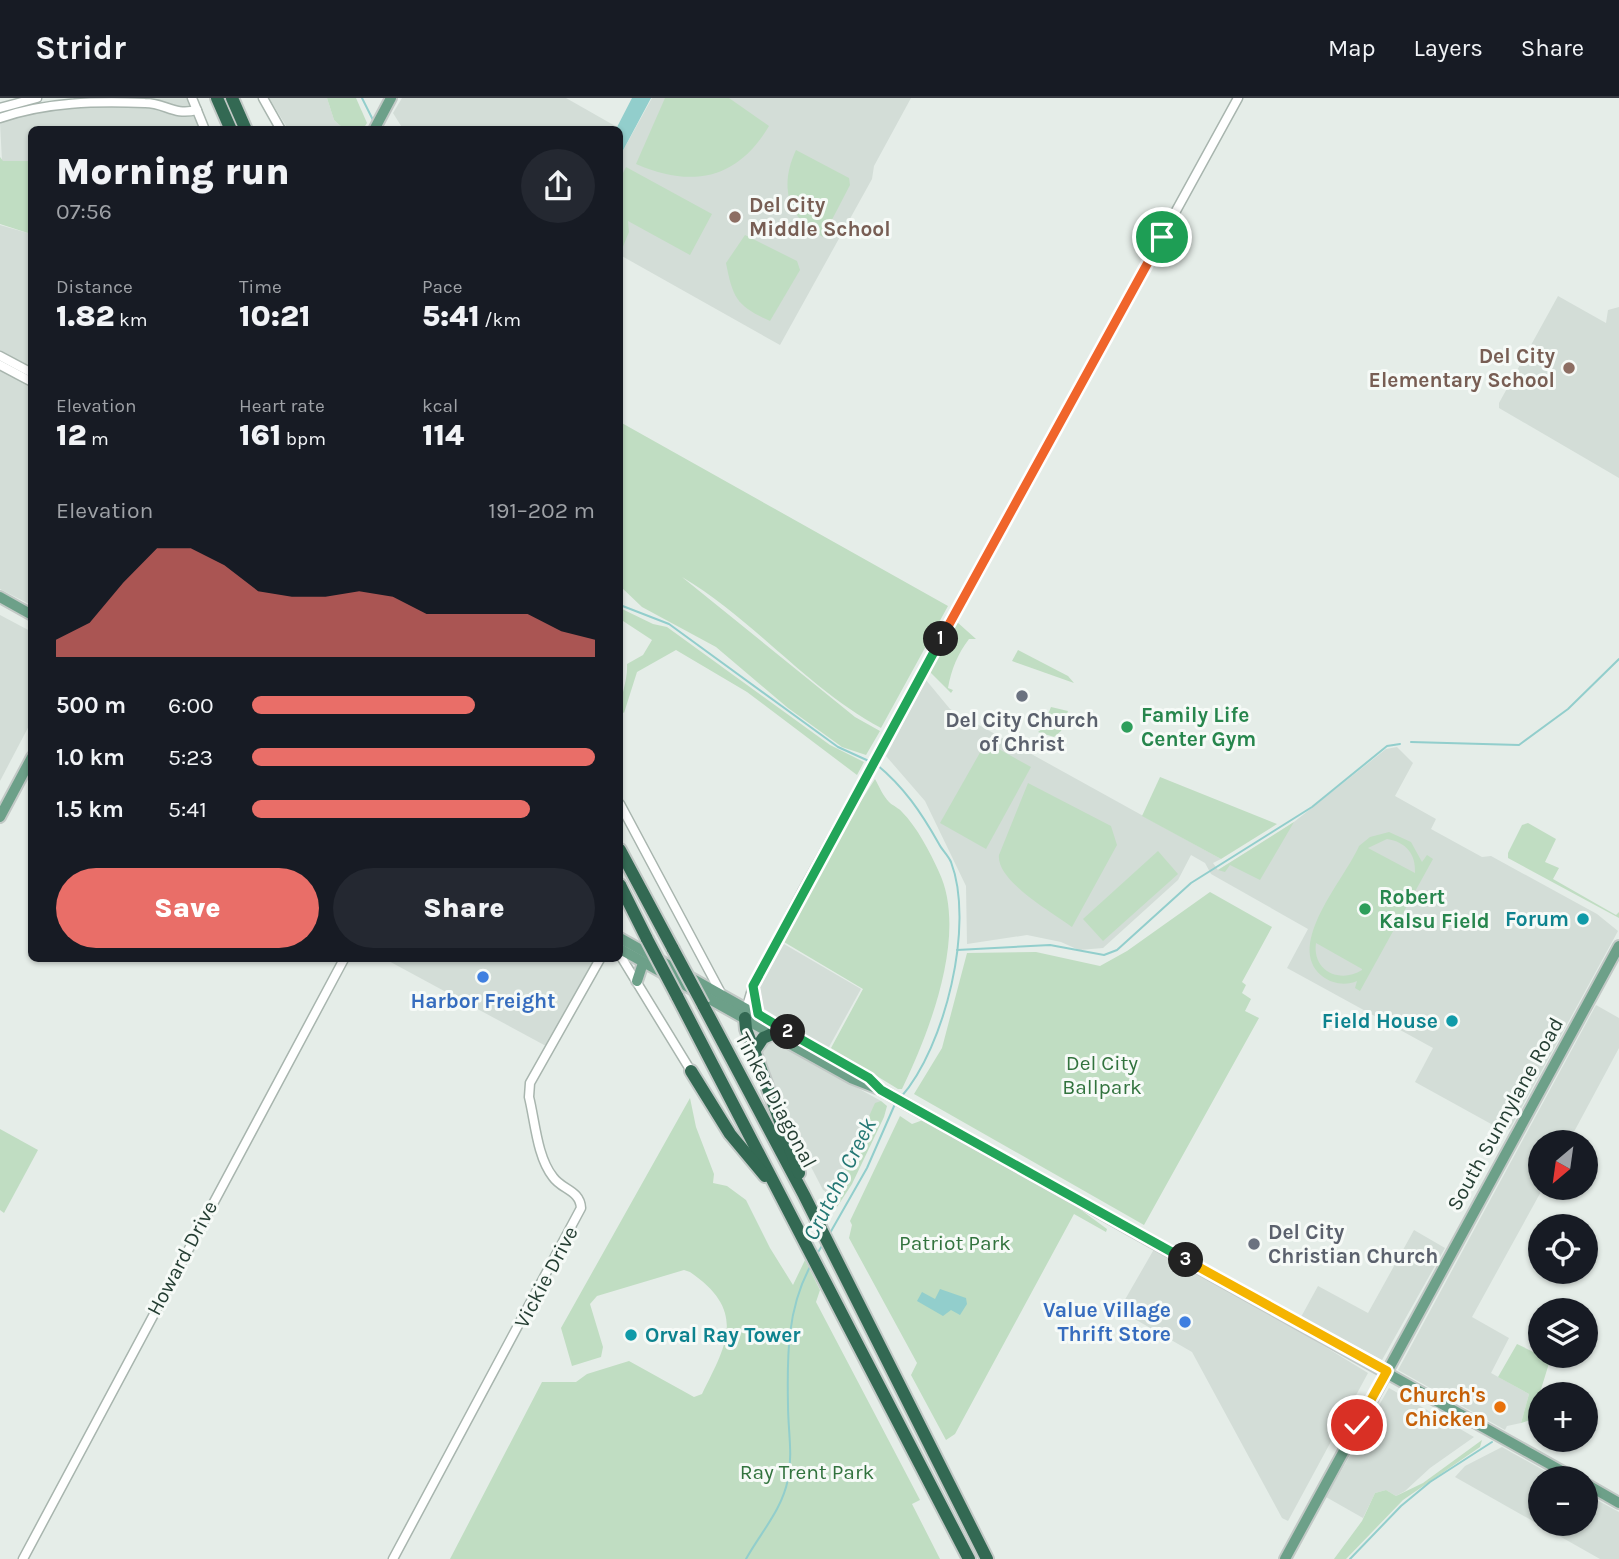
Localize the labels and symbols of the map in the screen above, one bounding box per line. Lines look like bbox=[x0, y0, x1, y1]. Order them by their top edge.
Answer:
place label: Del City Middle School bbox=[749, 193, 891, 241]
pin bbox=[1132, 207, 1192, 267]
marker: Del City Middle School bbox=[727, 209, 743, 225]
place label: Del City Elementary School bbox=[1369, 344, 1555, 392]
marker: Del City Elementary School bbox=[1561, 360, 1577, 376]
pin: 1 bbox=[923, 622, 958, 656]
marker: Del City Church of Christ bbox=[1014, 688, 1030, 704]
place label: Family Life Center Gym bbox=[1141, 703, 1256, 751]
place label: Del City Church of Christ bbox=[945, 708, 1099, 756]
marker: Family Life Center Gym bbox=[1119, 719, 1135, 735]
place label: Robert Kalsu Field bbox=[1379, 885, 1490, 933]
marker: Robert Kalsu Field bbox=[1357, 901, 1373, 917]
place label: Forum bbox=[1505, 907, 1569, 931]
marker: Forum bbox=[1575, 911, 1591, 927]
marker: Harbor Freight bbox=[475, 969, 491, 985]
place label: Harbor Freight bbox=[410, 989, 556, 1013]
place label: Field House bbox=[1322, 1009, 1438, 1033]
street label: South Sunnylane Road bbox=[1442, 1013, 1568, 1215]
marker: Field House bbox=[1444, 1013, 1460, 1029]
pin: 2 bbox=[770, 1014, 806, 1049]
street label: Tinker Diagonal bbox=[730, 1028, 822, 1172]
park label: Del City Ballpark bbox=[1062, 1051, 1142, 1099]
water label: Crutcho Creek bbox=[797, 1113, 882, 1245]
north arrow bbox=[1528, 1130, 1598, 1200]
street label: Howard Drive bbox=[142, 1197, 222, 1319]
place label: Del City Christian Church bbox=[1268, 1220, 1438, 1268]
street label: Vickie Drive bbox=[509, 1222, 583, 1332]
park label: Patriot Park bbox=[899, 1231, 1011, 1255]
marker: Del City Christian Church bbox=[1246, 1236, 1262, 1252]
pin: 3 bbox=[1168, 1242, 1204, 1278]
place label: Value Village Thrift Store bbox=[1043, 1298, 1171, 1346]
marker: Value Village Thrift Store bbox=[1177, 1314, 1193, 1330]
place label: Orval Ray Tower bbox=[645, 1323, 801, 1347]
marker: Orval Ray Tower bbox=[623, 1327, 639, 1343]
place label: Church's Chicken bbox=[1399, 1383, 1486, 1431]
pin bbox=[1327, 1395, 1387, 1455]
marker: Church's Chicken bbox=[1492, 1399, 1508, 1415]
park label: Ray Trent Park bbox=[740, 1460, 875, 1484]

